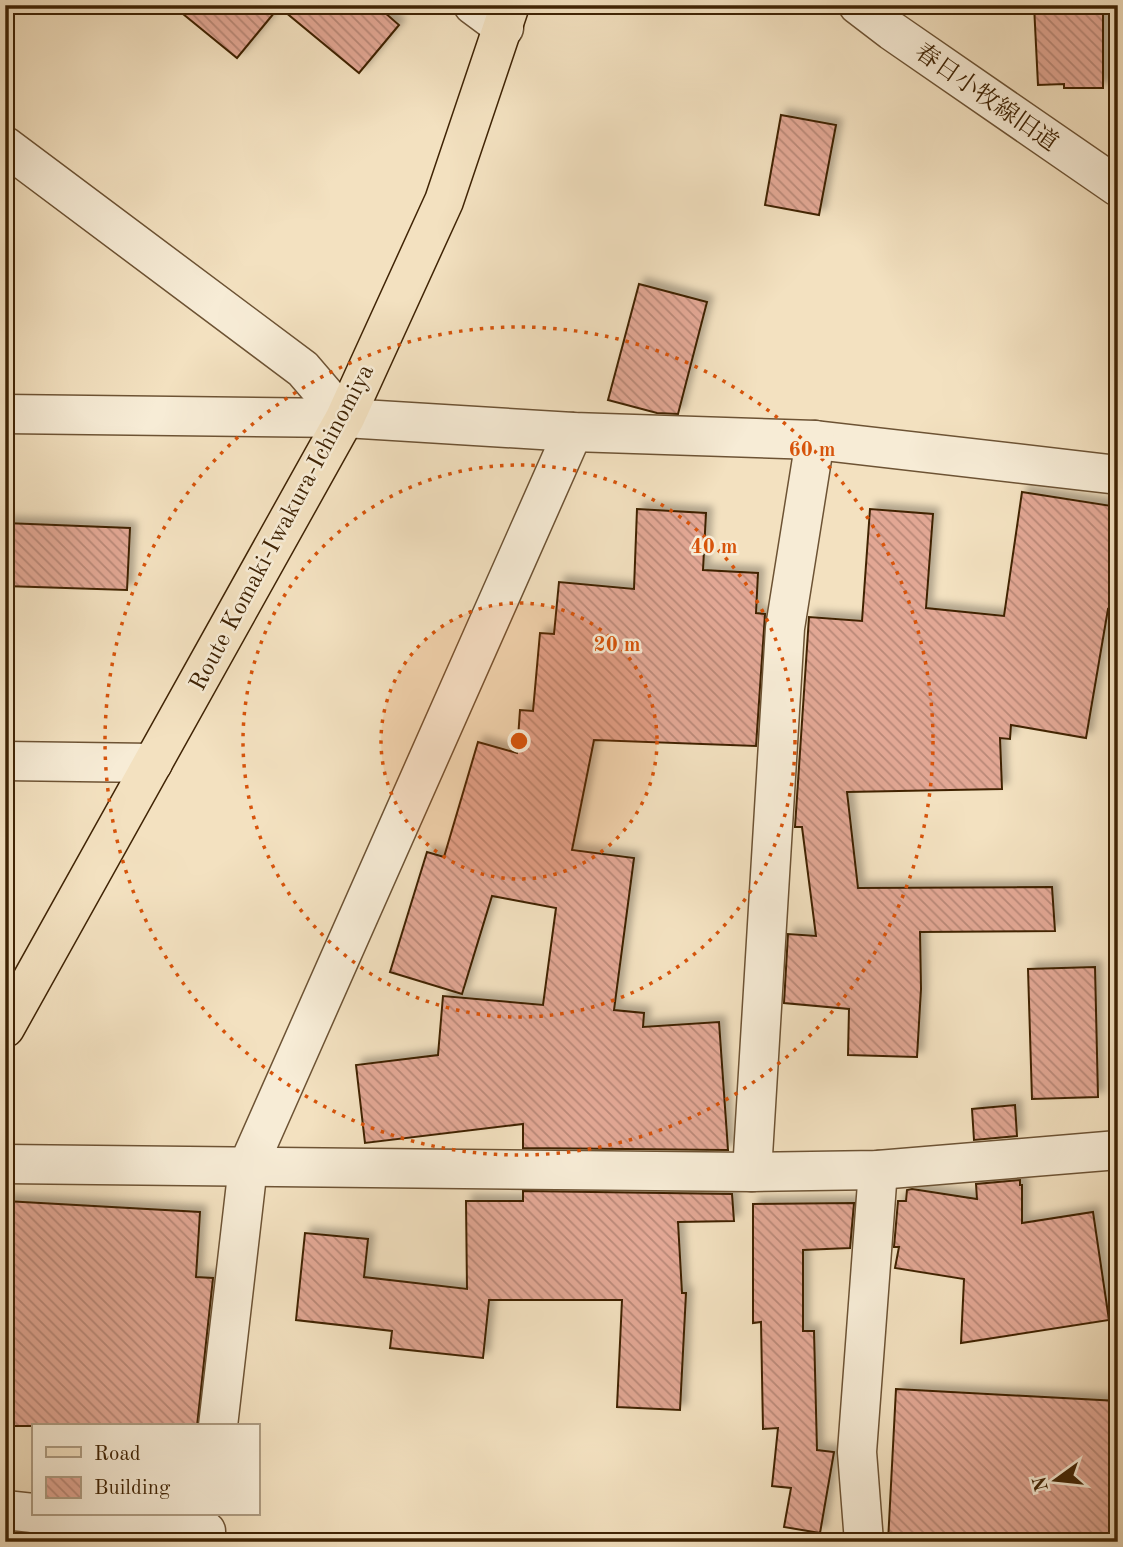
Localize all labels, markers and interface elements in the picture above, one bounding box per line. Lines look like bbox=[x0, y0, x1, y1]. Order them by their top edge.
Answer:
street label: 春日小牧線旧道 bbox=[910, 38, 1063, 157]
street label: Route Komaki-Iwakura-Ichinomiya bbox=[186, 361, 379, 695]
text: 60 m bbox=[788, 440, 836, 461]
text: 40 m bbox=[690, 537, 738, 558]
text: 20 m bbox=[593, 635, 641, 656]
centre of rings bbox=[507, 729, 531, 753]
legend bbox=[32, 1424, 259, 1516]
text: Road bbox=[94, 1444, 141, 1465]
north arrow bbox=[1021, 1446, 1092, 1516]
text: N bbox=[1031, 1474, 1053, 1493]
text: Building bbox=[94, 1478, 171, 1499]

